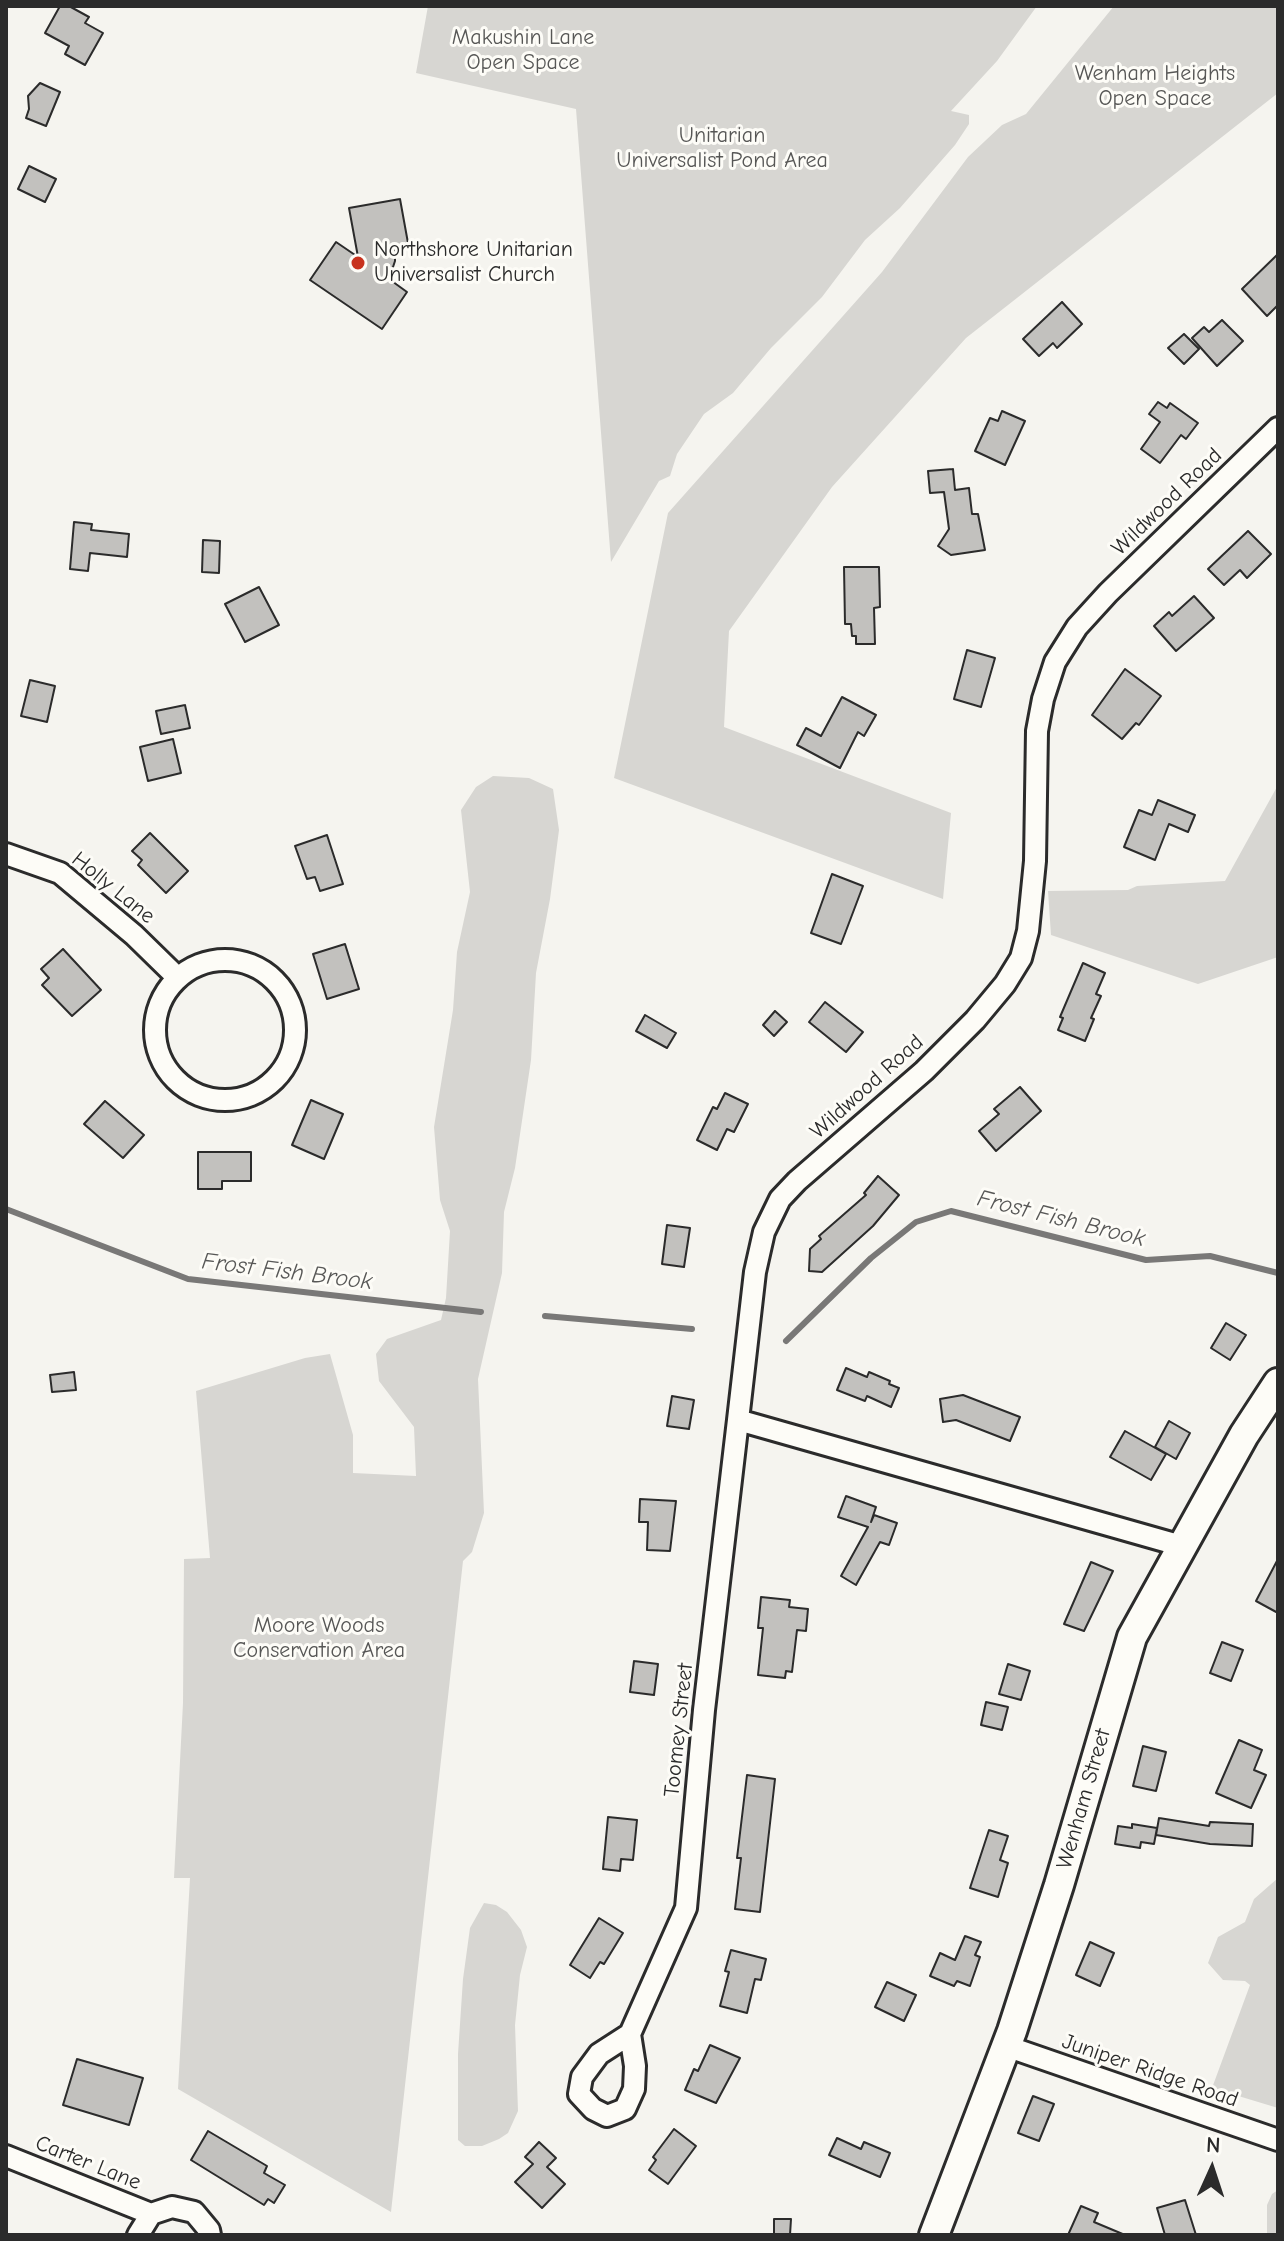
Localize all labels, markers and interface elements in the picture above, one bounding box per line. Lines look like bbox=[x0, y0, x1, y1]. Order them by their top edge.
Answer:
park label: Makushin Lane Open Space bbox=[452, 25, 594, 76]
park label: Wenham Heights Open Space bbox=[1075, 61, 1235, 112]
park label: Unitarian Universalist Pond Area bbox=[616, 123, 828, 174]
place label: Northshore Unitarian Universalist Church bbox=[374, 237, 573, 288]
marker: Northshore Unitarian Universalist Church bbox=[349, 254, 367, 272]
street label: Wildwood Road bbox=[1106, 443, 1228, 561]
street label: Holly Lane bbox=[66, 846, 160, 930]
street label: Wildwood Road bbox=[805, 1029, 929, 1145]
water label: Frost Fish Brook bbox=[974, 1184, 1148, 1254]
water label: Frost Fish Brook bbox=[200, 1247, 374, 1297]
park label: Moore Woods Conservation Area bbox=[233, 1613, 405, 1664]
street label: Toomey Street bbox=[659, 1662, 699, 1798]
street label: Wenham Street bbox=[1051, 1726, 1117, 1872]
street label: Juniper Ridge Road bbox=[1058, 2028, 1242, 2114]
north arrow bbox=[1172, 2129, 1252, 2209]
street label: Carter Lane bbox=[31, 2130, 145, 2196]
text: N bbox=[1205, 2132, 1221, 2158]

